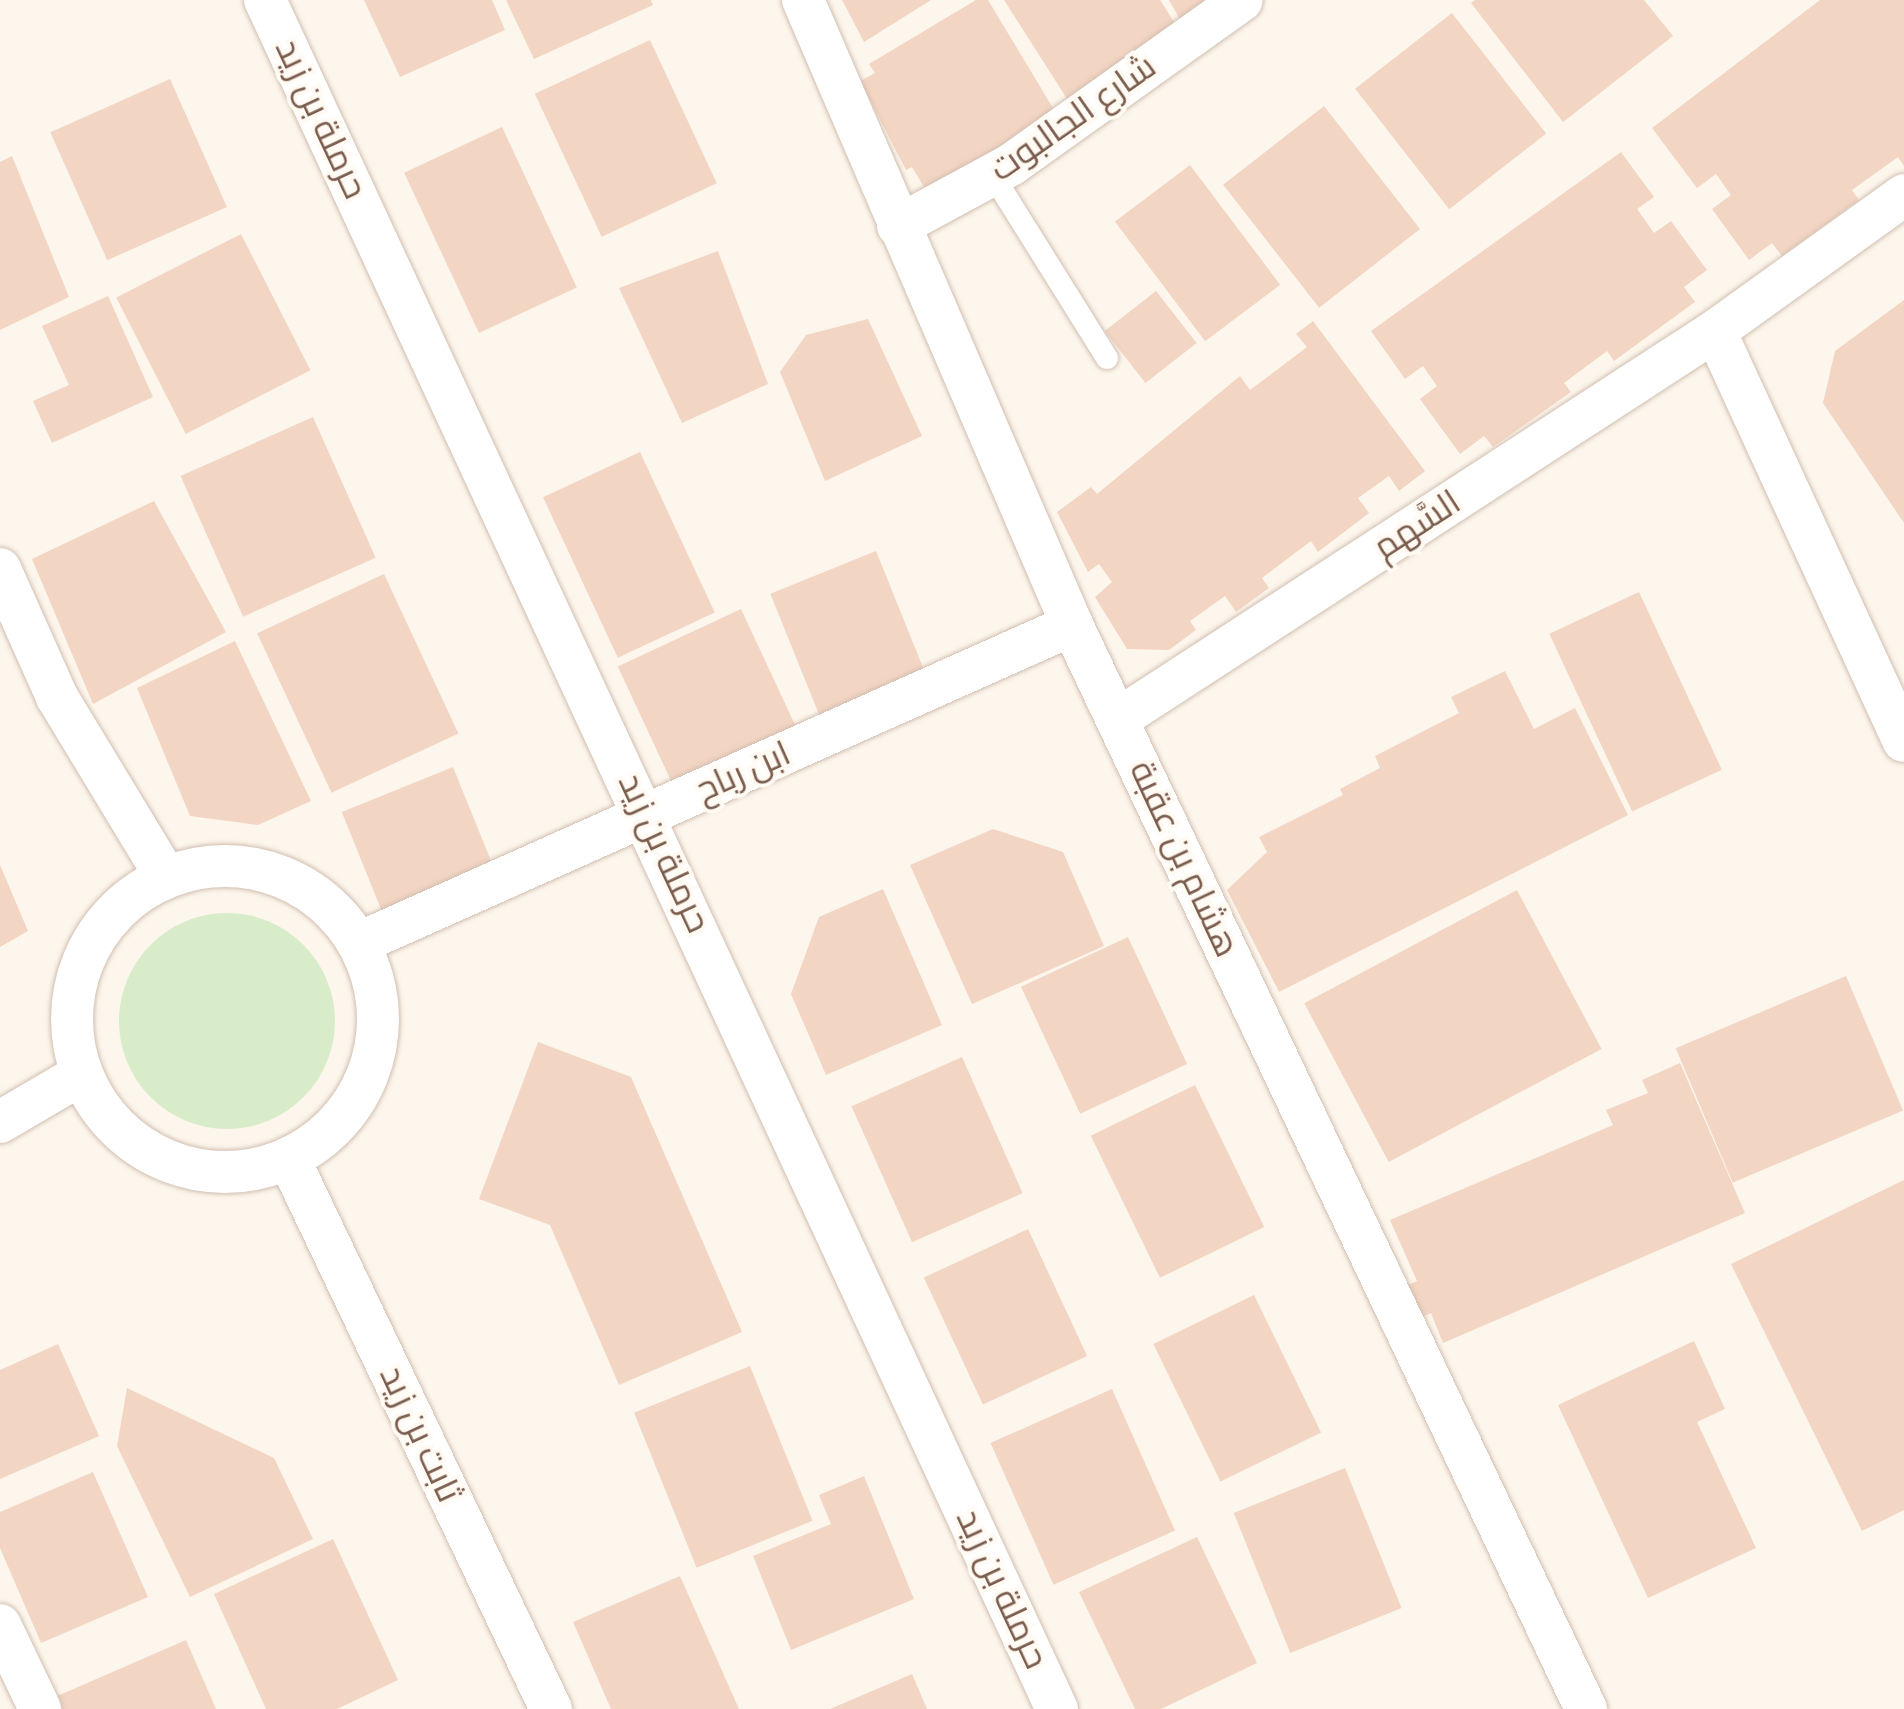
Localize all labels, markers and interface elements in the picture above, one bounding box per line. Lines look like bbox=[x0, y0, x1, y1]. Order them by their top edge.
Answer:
street label: حرملة بن زيد bbox=[266, 33, 376, 205]
street label: شارع الجالبوت bbox=[982, 45, 1164, 191]
street label: السَّهم bbox=[1366, 481, 1468, 569]
street label: ابن رباح bbox=[689, 733, 797, 811]
street label: هشام بن عقبة bbox=[1120, 754, 1248, 964]
street label: حرملة بن زيد bbox=[609, 767, 719, 939]
street label: ثابت بن زيد bbox=[370, 1359, 470, 1509]
street label: حرملة بن زيد bbox=[947, 1503, 1057, 1675]

